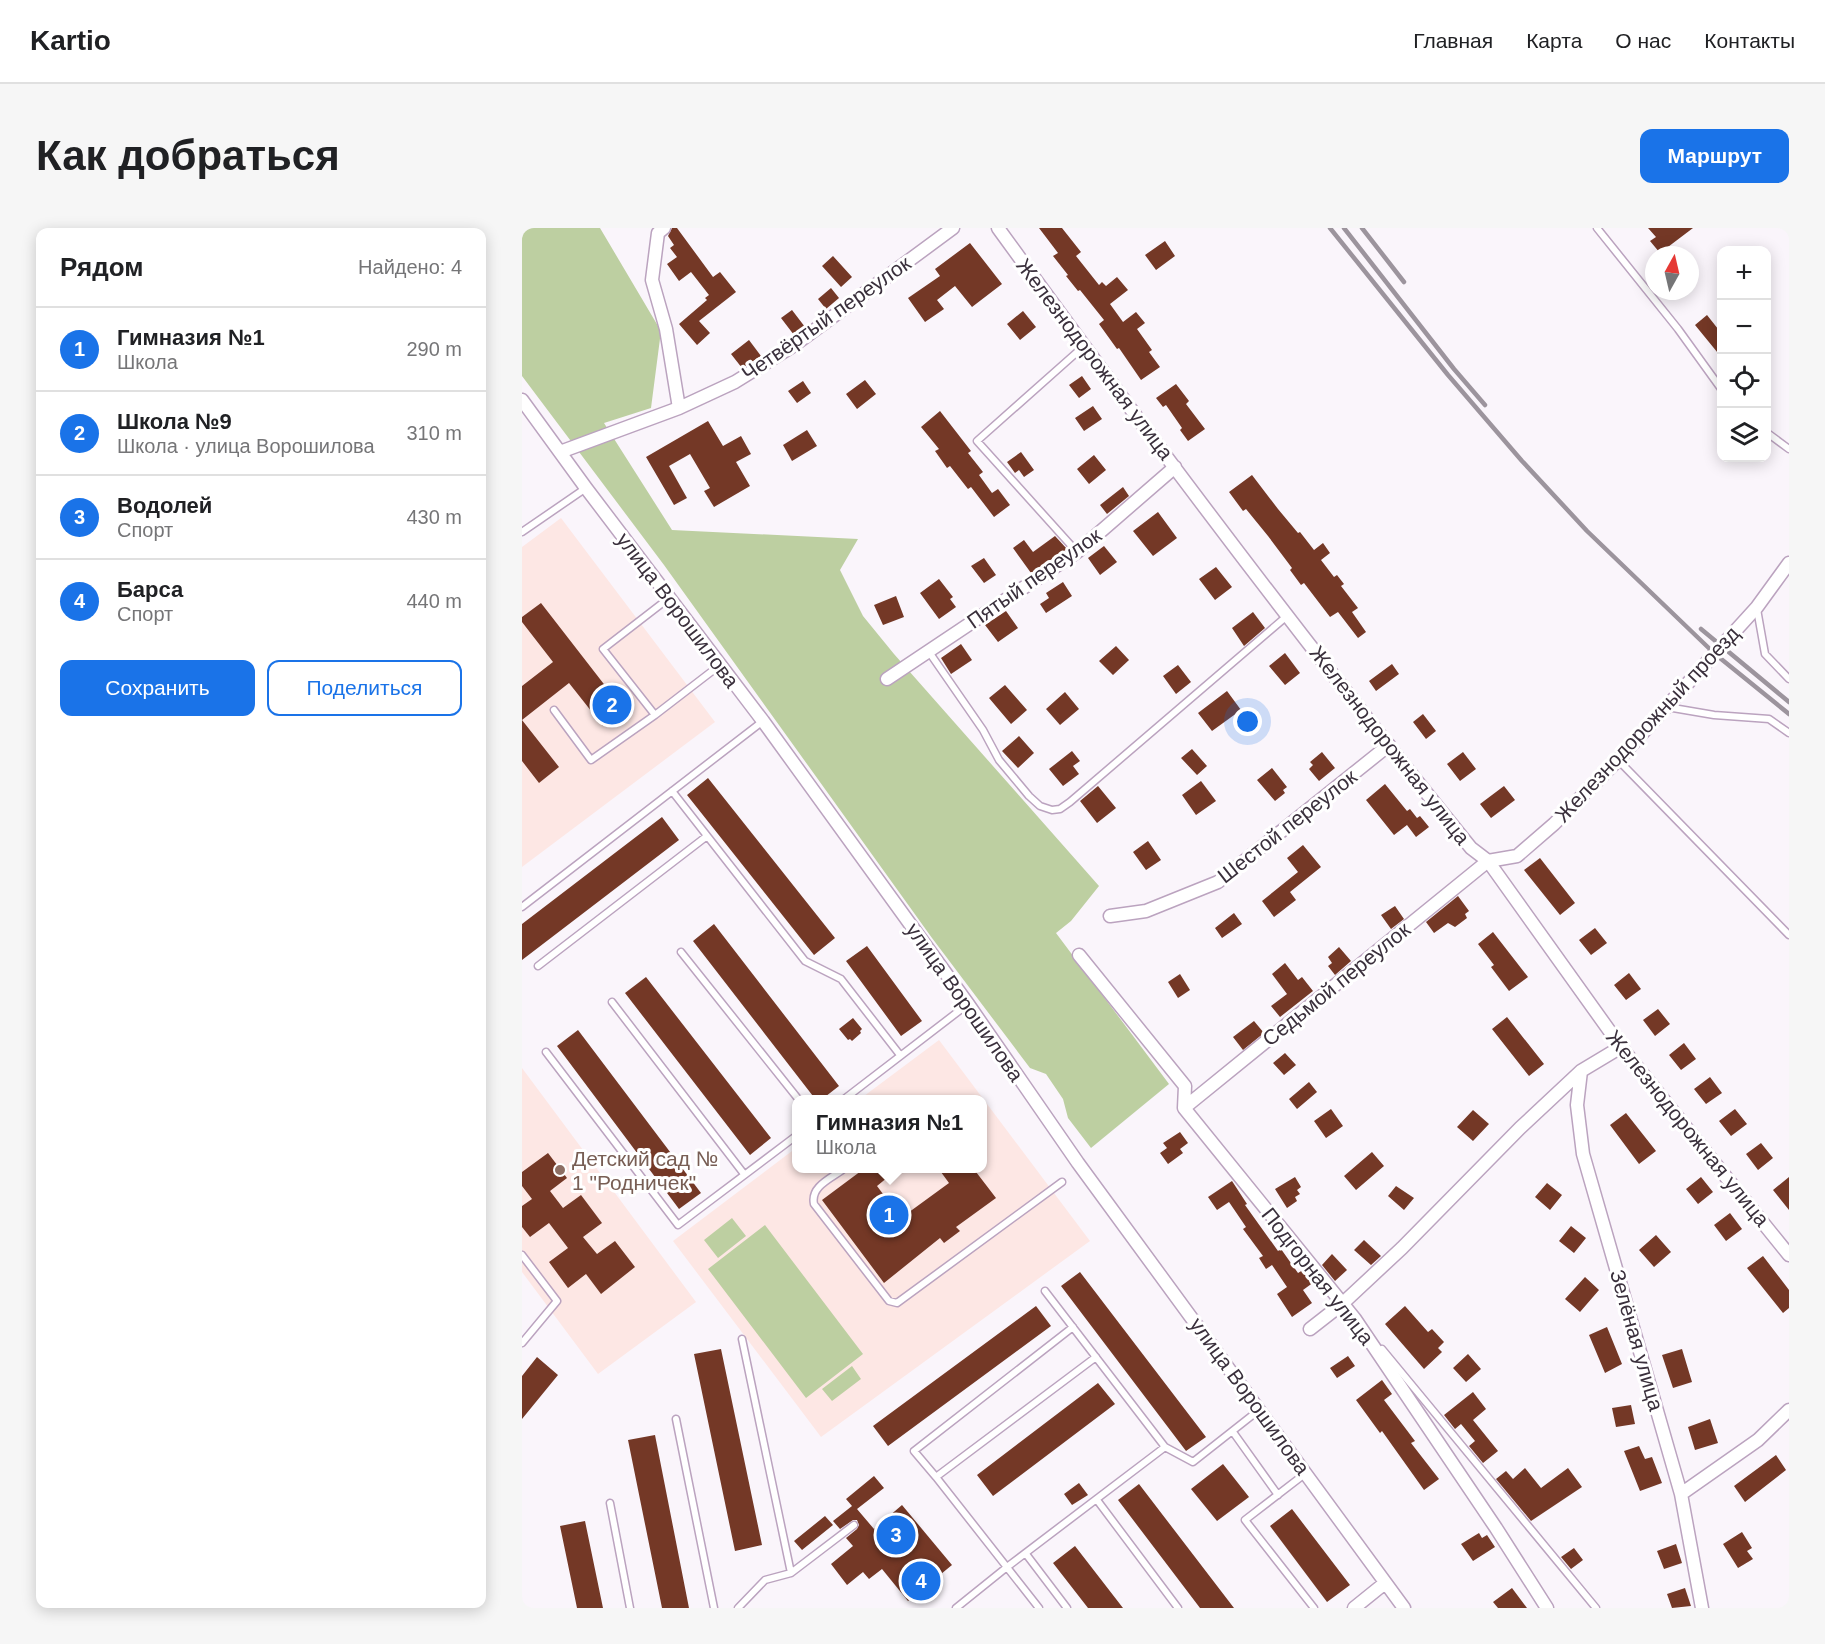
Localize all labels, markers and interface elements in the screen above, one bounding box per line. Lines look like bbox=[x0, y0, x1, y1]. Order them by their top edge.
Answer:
text: Kartio bbox=[30, 25, 111, 56]
text: Главная bbox=[1413, 29, 1493, 52]
text: Карта bbox=[1526, 29, 1582, 52]
text: О нас bbox=[1615, 29, 1671, 52]
text: Контакты bbox=[1704, 29, 1795, 52]
button: Маршрут bbox=[1640, 129, 1789, 183]
text: Как добраться bbox=[36, 132, 340, 179]
north arrow bbox=[1645, 246, 1699, 300]
map controls bbox=[1717, 246, 1771, 462]
button: + bbox=[1717, 246, 1771, 300]
street label: Четвёртый переулок bbox=[737, 251, 915, 385]
text: Рядом bbox=[60, 252, 143, 282]
street label: Железнодорожная улица bbox=[1012, 254, 1178, 464]
text: Найдено: 4 bbox=[358, 256, 462, 278]
button: − bbox=[1717, 300, 1771, 354]
text: Гимназия №1 bbox=[117, 325, 265, 350]
text: 1 bbox=[74, 338, 85, 360]
text: 290 m bbox=[406, 338, 462, 360]
text: Школа bbox=[117, 351, 178, 373]
button: locate bbox=[1717, 354, 1771, 408]
button: layers bbox=[1717, 408, 1771, 462]
text: Школа №9 bbox=[117, 409, 232, 434]
text: 2 bbox=[74, 422, 85, 444]
text: 310 m bbox=[406, 422, 462, 444]
text: Школа · улица Ворошилова bbox=[117, 435, 375, 457]
text: Водолей bbox=[117, 493, 212, 518]
text: 3 bbox=[74, 506, 85, 528]
text: 430 m bbox=[406, 506, 462, 528]
text: Спорт bbox=[117, 519, 173, 541]
street label: Пятый переулок bbox=[963, 523, 1106, 633]
street label: улица Ворошилова bbox=[612, 528, 744, 692]
text: Барса bbox=[117, 577, 183, 602]
text: 4 bbox=[74, 590, 85, 612]
text: 440 m bbox=[406, 590, 462, 612]
text: Спорт bbox=[117, 603, 173, 625]
street label: Железнодорожный проезд bbox=[1550, 622, 1744, 826]
street label: Железнодорожная улица bbox=[1305, 641, 1475, 849]
button: Сохранить bbox=[60, 660, 255, 716]
button: Поделиться bbox=[267, 660, 462, 716]
pin: 2 bbox=[592, 682, 632, 728]
your location bbox=[1233, 707, 1262, 736]
street label: Шестой переулок bbox=[1213, 764, 1362, 887]
street label: Седьмой переулок bbox=[1258, 917, 1415, 1050]
street label: улица Ворошилова bbox=[902, 918, 1029, 1086]
street label: Железнодорожная улица bbox=[1602, 1025, 1774, 1231]
popup bbox=[792, 1095, 987, 1173]
text: Гимназия №1 bbox=[816, 1110, 963, 1135]
text: Школа bbox=[816, 1136, 876, 1158]
place label: Детский сад № 1 "Родничек" bbox=[572, 1147, 718, 1194]
marker: Детский сад № 1 "Родничек" bbox=[553, 1163, 567, 1177]
pin: 1 bbox=[870, 1192, 908, 1238]
street label: Подгорная улица bbox=[1257, 1203, 1379, 1349]
street label: Зелёная улица bbox=[1606, 1267, 1668, 1414]
street label: улица Ворошилова bbox=[1185, 1313, 1315, 1479]
pin: 3 bbox=[876, 1512, 916, 1558]
pin: 4 bbox=[902, 1558, 940, 1604]

